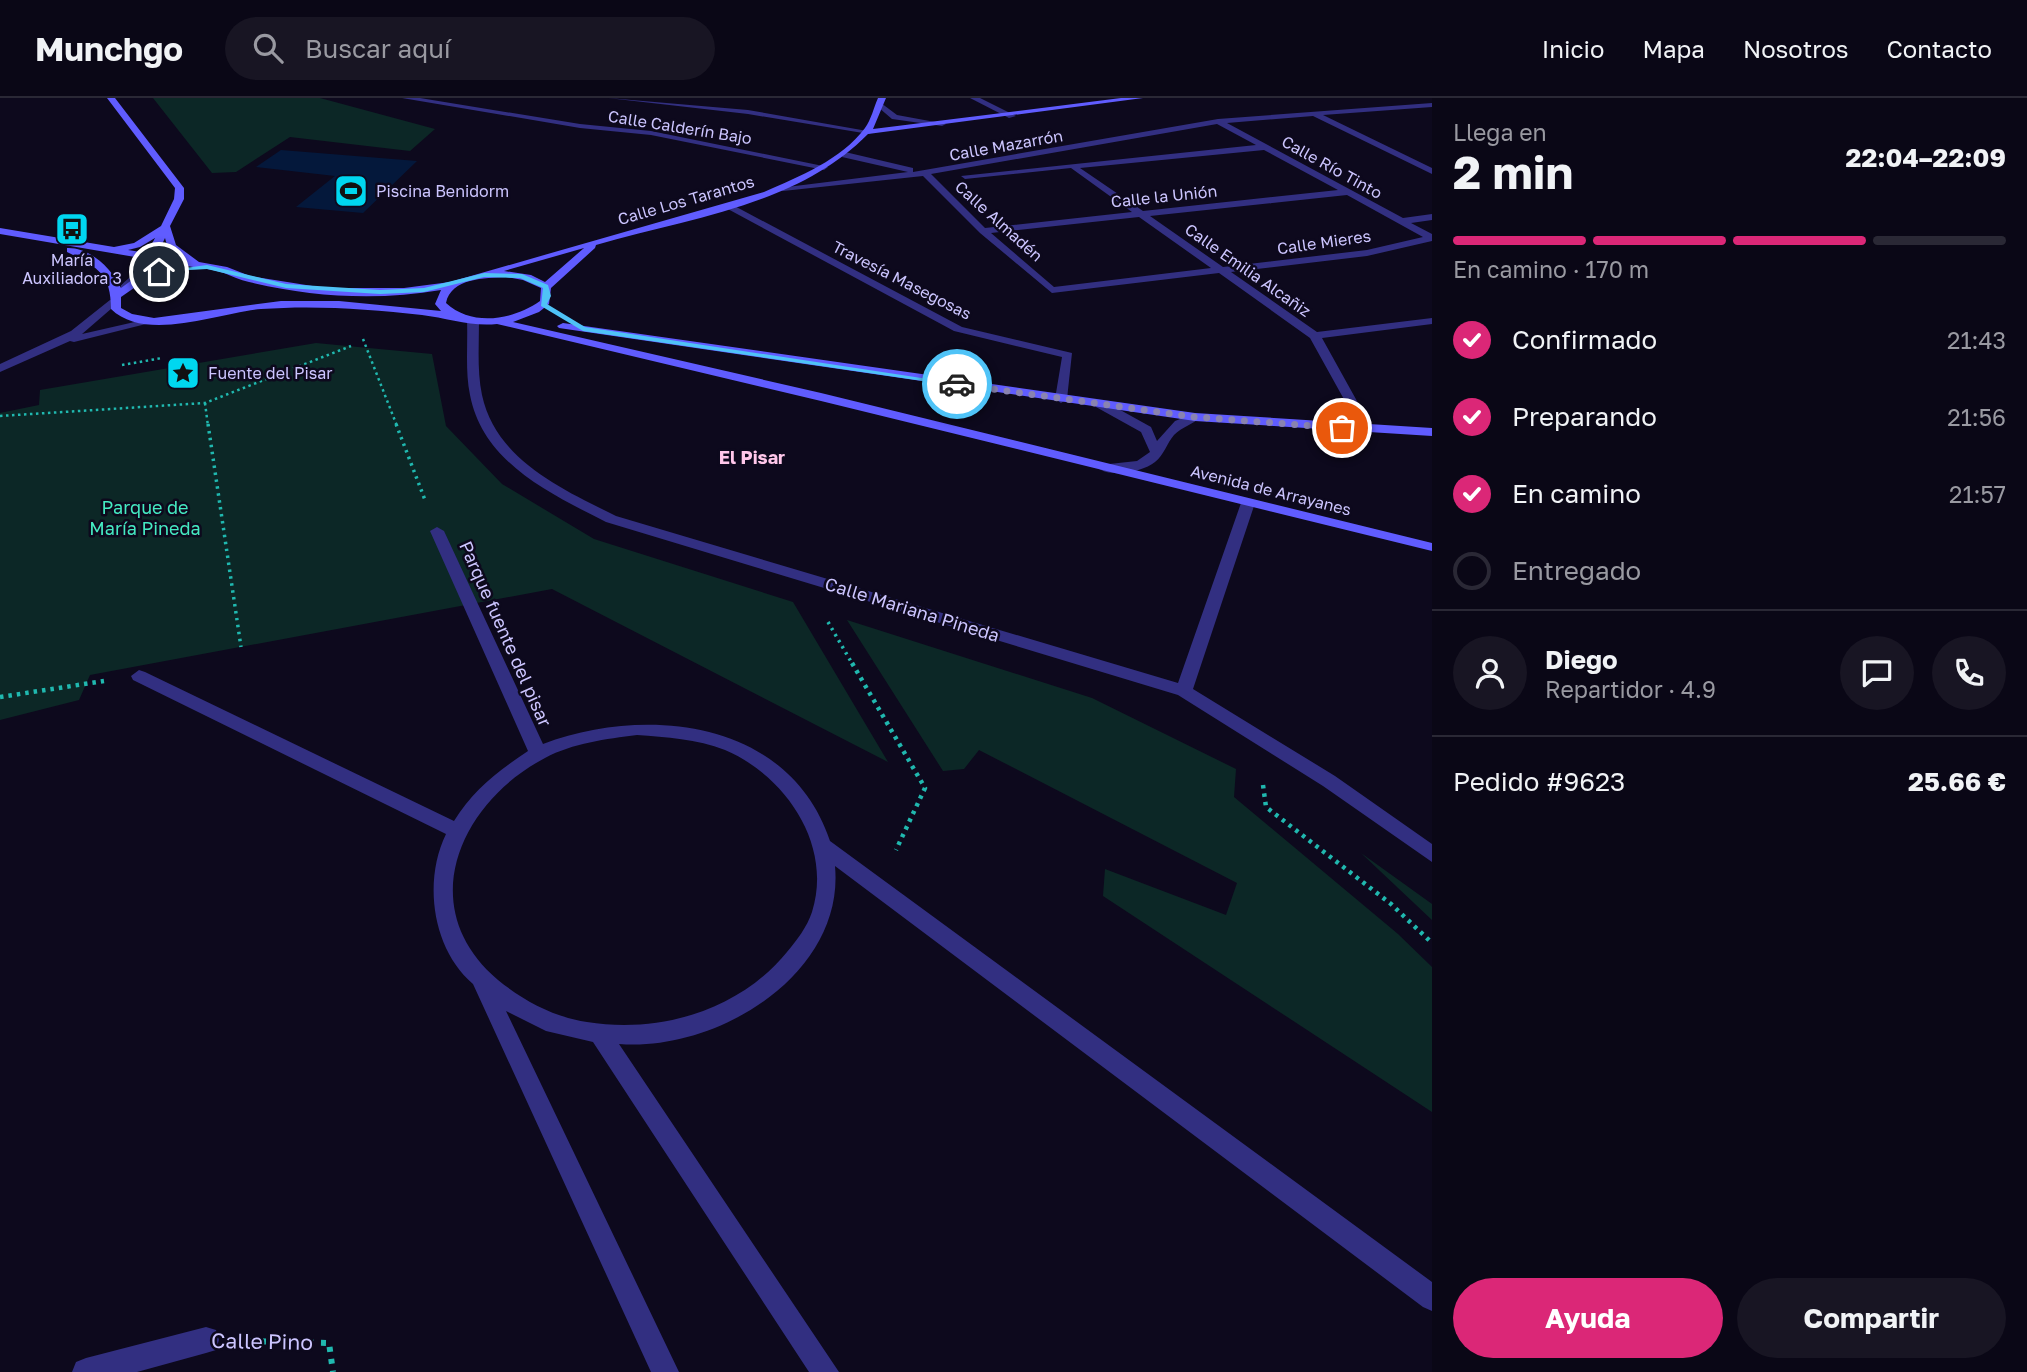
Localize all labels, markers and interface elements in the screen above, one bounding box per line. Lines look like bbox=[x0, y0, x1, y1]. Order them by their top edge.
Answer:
search box bbox=[225, 17, 715, 80]
text: Munchgo bbox=[35, 29, 183, 68]
icon: search bbox=[249, 29, 287, 67]
text: Buscar aquí bbox=[305, 33, 451, 64]
text: Inicio bbox=[1542, 34, 1604, 63]
text: Mapa bbox=[1642, 34, 1705, 63]
text: Nosotros bbox=[1743, 34, 1849, 63]
text: Contacto bbox=[1887, 34, 1992, 63]
street label: Calle Calderín Bajo bbox=[607, 106, 753, 148]
text: Llega en bbox=[1453, 118, 1547, 146]
street label: Calle Mazarrón bbox=[948, 125, 1064, 165]
street label: Calle Río Tinto bbox=[1278, 131, 1386, 203]
text: 22:04–22:09 bbox=[1846, 142, 2006, 173]
text: 2 min bbox=[1453, 144, 1573, 199]
street label: Calle Los Tarantos bbox=[615, 171, 757, 229]
sports icon: Piscina Benidorm bbox=[332, 172, 370, 210]
street label: Calle Almadén bbox=[951, 176, 1047, 266]
street label: Calle la Unión bbox=[1110, 180, 1218, 212]
place label: Piscina Benidorm bbox=[376, 181, 509, 201]
bus stop icon: María Auxiliadora 3 bbox=[53, 210, 91, 248]
street label: Calle Emilia Alcañiz bbox=[1181, 219, 1315, 321]
street label: Calle Mieres bbox=[1276, 226, 1372, 258]
street label: Travesía Masegosas bbox=[829, 236, 975, 324]
pin bbox=[129, 242, 189, 302]
place label: María Auxiliadora 3 bbox=[22, 250, 122, 288]
icon: home bbox=[140, 253, 178, 291]
text: En camino · 170 m bbox=[1453, 255, 1649, 283]
icon: check bbox=[1453, 321, 1491, 359]
text: Confirmado bbox=[1512, 324, 1657, 355]
text: 21:43 bbox=[1947, 326, 2006, 354]
courier bbox=[922, 349, 992, 419]
place icon: Fuente del Pisar bbox=[164, 354, 202, 392]
place label: Fuente del Pisar bbox=[208, 363, 333, 383]
icon: car bbox=[938, 365, 976, 403]
pin bbox=[1312, 398, 1372, 458]
icon: check bbox=[1453, 398, 1491, 436]
text: Preparando bbox=[1512, 401, 1657, 432]
text: 21:56 bbox=[1947, 403, 2006, 431]
icon: bag bbox=[1323, 409, 1361, 447]
district label: El Pisar bbox=[719, 446, 785, 468]
street label: Avenida de Arrayanes bbox=[1189, 460, 1353, 520]
icon: check bbox=[1453, 475, 1491, 513]
text: En camino bbox=[1512, 478, 1641, 509]
text: 21:57 bbox=[1949, 480, 2006, 508]
park label: Parque de María Pineda bbox=[89, 496, 201, 539]
street label: Parque fuente del pisar bbox=[455, 537, 557, 730]
text: Entregado bbox=[1512, 555, 1641, 586]
street label: Calle Mariana Pineda bbox=[822, 572, 1002, 646]
button: person bbox=[1453, 636, 1527, 710]
button: chat bbox=[1840, 636, 1914, 710]
button: phone bbox=[1932, 636, 2006, 710]
text: Diego bbox=[1545, 644, 1618, 675]
text: Repartidor · 4.9 bbox=[1545, 675, 1716, 703]
text: Pedido #9623 bbox=[1453, 766, 1625, 797]
text: 25.66 € bbox=[1908, 766, 2006, 797]
button: Ayuda bbox=[1453, 1278, 1723, 1358]
button: Compartir bbox=[1737, 1278, 2006, 1358]
street label: Calle Pino bbox=[211, 1327, 313, 1355]

